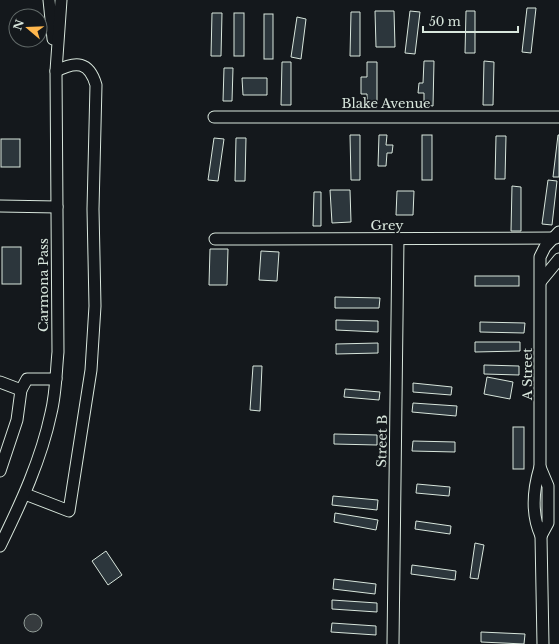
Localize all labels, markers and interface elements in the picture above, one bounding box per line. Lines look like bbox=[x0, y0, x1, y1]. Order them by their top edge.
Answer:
north arrow bbox=[8, 8, 48, 48]
scale bar bbox=[423, 8, 518, 34]
text: 50 m bbox=[429, 14, 461, 29]
text: N bbox=[10, 17, 27, 32]
street label: Blake Avenue bbox=[341, 95, 431, 112]
street label: Grey bbox=[371, 217, 404, 234]
street label: Carmona Pass bbox=[35, 238, 52, 332]
street label: A Street bbox=[519, 348, 536, 401]
street label: Street B bbox=[373, 414, 391, 468]

